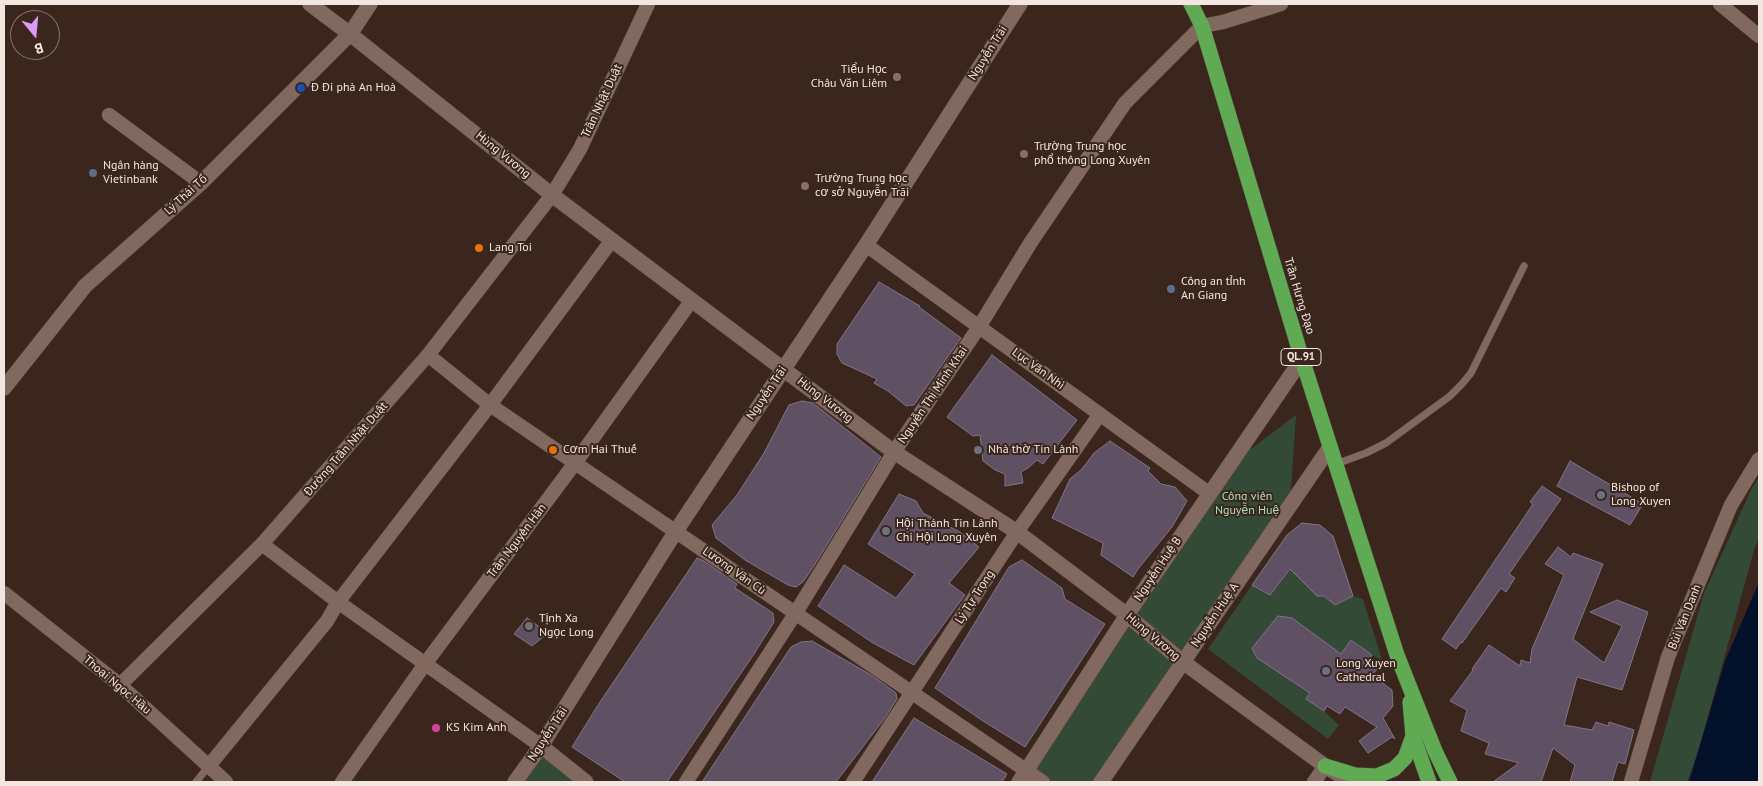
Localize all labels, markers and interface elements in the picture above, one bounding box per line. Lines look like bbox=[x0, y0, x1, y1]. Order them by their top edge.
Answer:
north arrow bbox=[10, 10, 60, 60]
street label: Nguyễn Trãi bbox=[966, 23, 1010, 83]
text: B bbox=[33, 39, 46, 58]
street label: Trần Nhật Duật bbox=[579, 62, 625, 140]
place label: Tiểu Học Châu Văn Liêm bbox=[811, 63, 887, 91]
marker: Tiểu Học Châu Văn Liêm bbox=[891, 71, 903, 83]
place label: Đ Đi phà An Hoà bbox=[311, 81, 396, 95]
marker: Đ Đi phà An Hoà bbox=[295, 82, 307, 94]
street label: Hùng Vương bbox=[473, 128, 533, 182]
place label: Trường Trung học phổ thông Long Xuyên bbox=[1034, 140, 1150, 168]
marker: Trường Trung học phổ thông Long Xuyên bbox=[1018, 148, 1030, 160]
place label: Ngân hàng Vietinbank bbox=[103, 159, 159, 187]
marker: Ngân hàng Vietinbank bbox=[87, 167, 99, 179]
street label: Lý Thái Tổ bbox=[162, 172, 210, 218]
place label: Trường Trung học cơ sở Nguyễn Trãi bbox=[815, 172, 909, 200]
marker: Trường Trung học cơ sở Nguyễn Trãi bbox=[799, 180, 811, 192]
place label: Lang Toi bbox=[489, 241, 532, 255]
marker: Lang Toi bbox=[473, 242, 485, 254]
street label: Trần Hưng Đạo bbox=[1281, 256, 1317, 336]
place label: Công an tỉnh An Giang bbox=[1181, 275, 1246, 303]
marker: Công an tỉnh An Giang bbox=[1165, 283, 1177, 295]
street label: Nguyễn Thị Minh Khai bbox=[895, 344, 971, 446]
street label: Lục Văn Nhì bbox=[1009, 345, 1067, 393]
road number: QL.91 bbox=[1281, 348, 1321, 366]
street label: Nguyễn Trãi bbox=[744, 363, 790, 423]
street label: Hùng Vương bbox=[794, 374, 856, 426]
street label: Đường Trần Nhật Duật bbox=[301, 399, 391, 499]
place label: Cơm Hai Thuế bbox=[563, 443, 637, 457]
place label: Nhà thờ Tin Lành bbox=[988, 443, 1078, 457]
marker: Cơm Hai Thuế bbox=[547, 444, 559, 456]
marker: Nhà thờ Tin Lành bbox=[972, 444, 984, 456]
place label: Bishop of Long Xuyen bbox=[1611, 481, 1671, 509]
marker: Bishop of Long Xuyen bbox=[1595, 489, 1607, 501]
park label: Công viên Nguyễn Huệ bbox=[1215, 490, 1279, 518]
street label: Trần Nguyên Hãn bbox=[485, 501, 549, 581]
place label: Hội Thánh Tin Lành Chi Hội Long Xuyên bbox=[896, 517, 998, 545]
marker: Hội Thánh Tin Lành Chi Hội Long Xuyên bbox=[880, 525, 892, 537]
street label: Nguyễn Huệ B bbox=[1131, 534, 1185, 604]
street label: Lương Vãn Cù bbox=[700, 544, 768, 598]
street label: Lý Tự Trọng bbox=[952, 568, 998, 626]
street label: Nguyễn Huệ A bbox=[1188, 580, 1242, 650]
street label: Bùi Văn Danh bbox=[1665, 582, 1705, 652]
street label: Hùng Vương bbox=[1123, 610, 1183, 664]
place label: Tịnh Xa Ngọc Long bbox=[539, 612, 594, 640]
marker: Tịnh Xa Ngọc Long bbox=[523, 620, 535, 632]
street label: Thoại Ngọc Hầu bbox=[80, 653, 154, 717]
place label: Long Xuyen Cathedral bbox=[1336, 657, 1396, 685]
marker: Long Xuyen Cathedral bbox=[1320, 665, 1332, 677]
street label: Nguyễn Trãi bbox=[525, 704, 571, 764]
place label: KS Kim Anh bbox=[446, 721, 507, 735]
marker: KS Kim Anh bbox=[430, 722, 442, 734]

